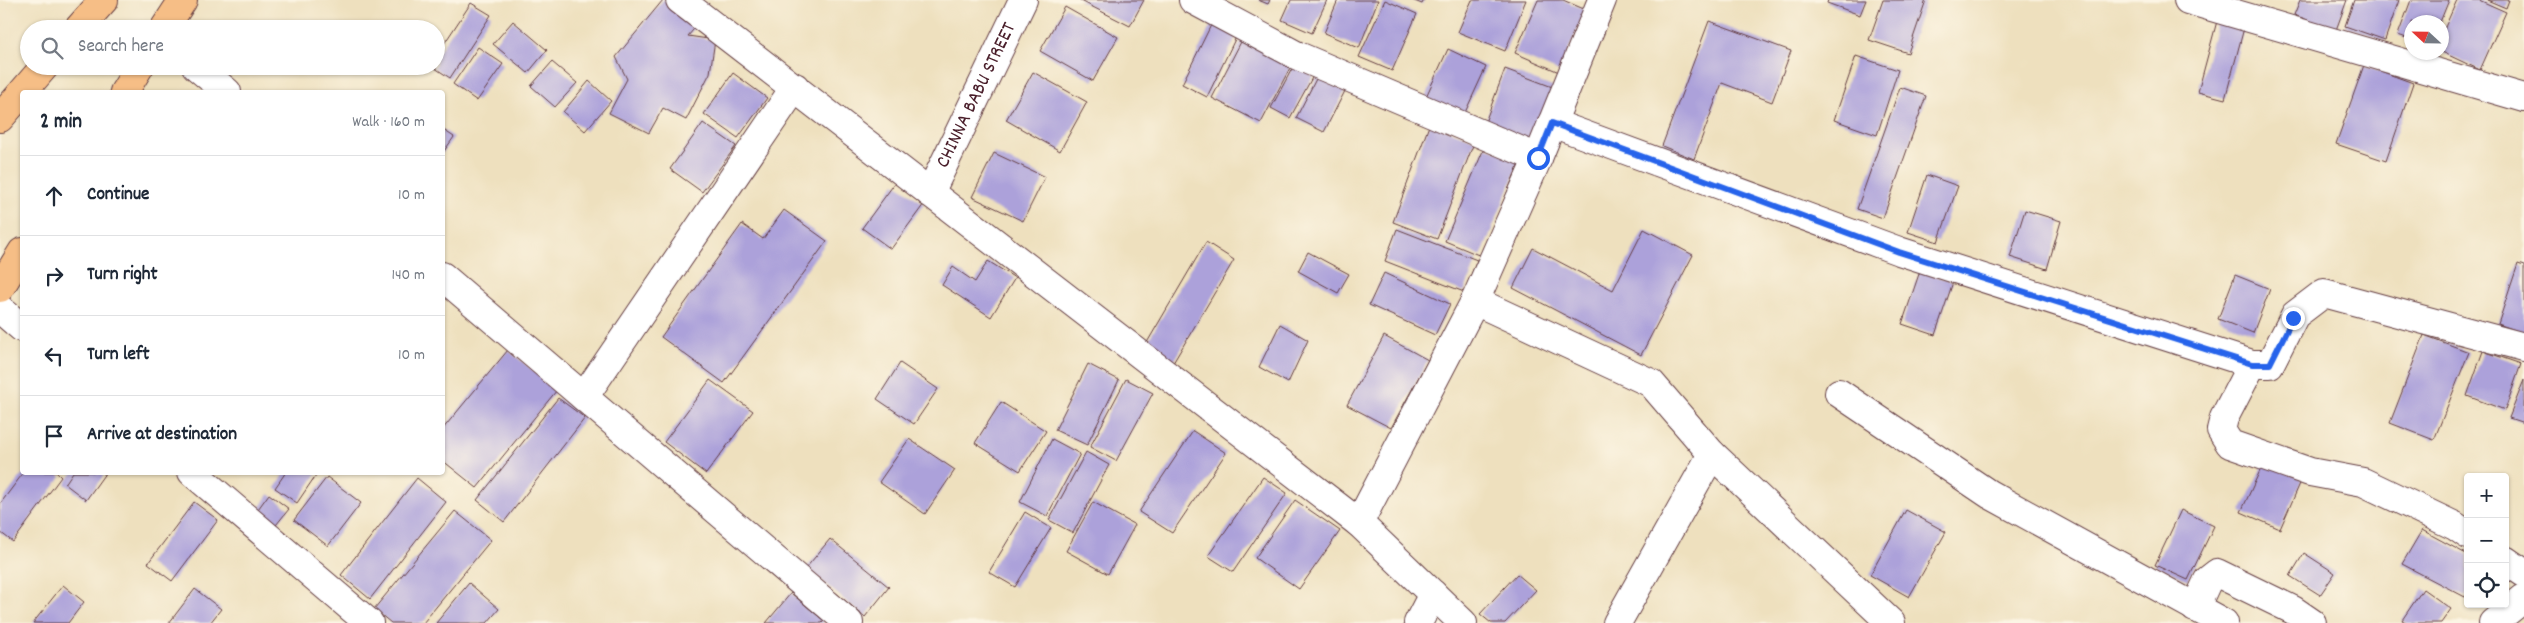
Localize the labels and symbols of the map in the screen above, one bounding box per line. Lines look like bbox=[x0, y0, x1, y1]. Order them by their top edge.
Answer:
north arrow bbox=[2404, 15, 2449, 60]
street label: CHINNA BABU STREET bbox=[930, 18, 1024, 173]
route start bbox=[1527, 147, 1550, 170]
route end bbox=[2282, 307, 2305, 330]

